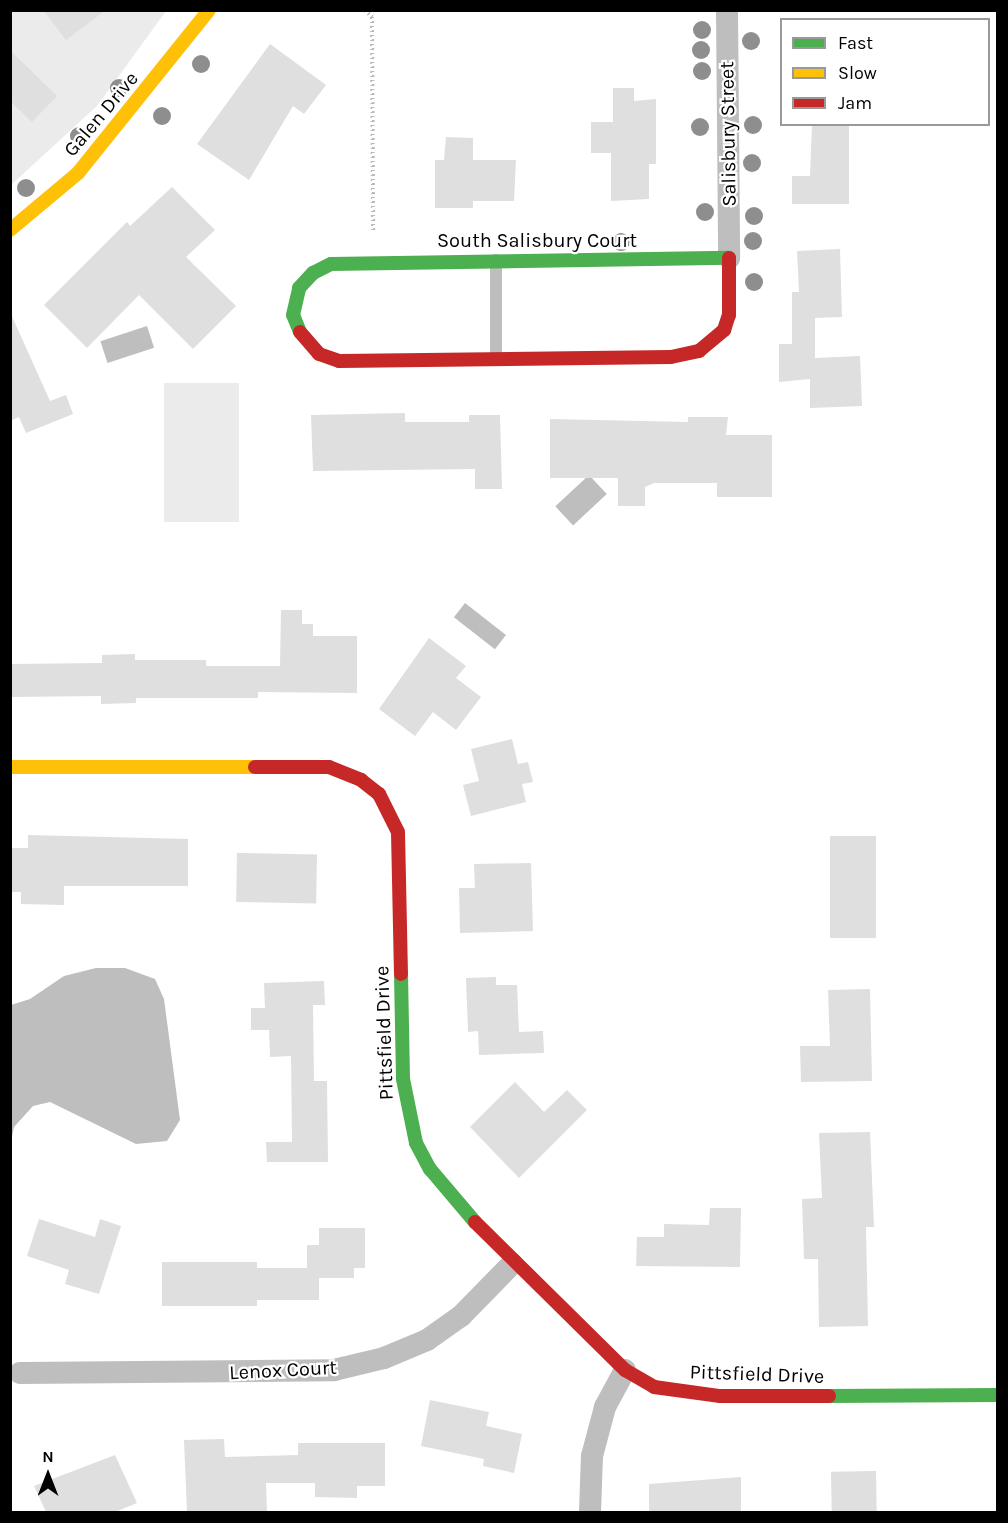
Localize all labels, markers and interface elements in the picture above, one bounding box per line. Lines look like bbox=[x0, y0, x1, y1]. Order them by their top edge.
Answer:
legend bbox=[780, 18, 990, 126]
text: Fast bbox=[838, 32, 873, 54]
street label: Salisbury Street bbox=[715, 61, 741, 207]
text: Slow bbox=[838, 62, 877, 84]
street label: Galen Drive bbox=[59, 67, 143, 161]
text: Jam bbox=[838, 92, 872, 114]
street label: South Salisbury Court bbox=[437, 228, 637, 252]
street label: Pittsfield Drive bbox=[370, 965, 398, 1101]
street label: Lenox Court bbox=[229, 1355, 337, 1385]
street label: Pittsfield Drive bbox=[689, 1360, 825, 1388]
north arrow bbox=[18, 1445, 78, 1505]
text: N bbox=[42, 1447, 54, 1466]

